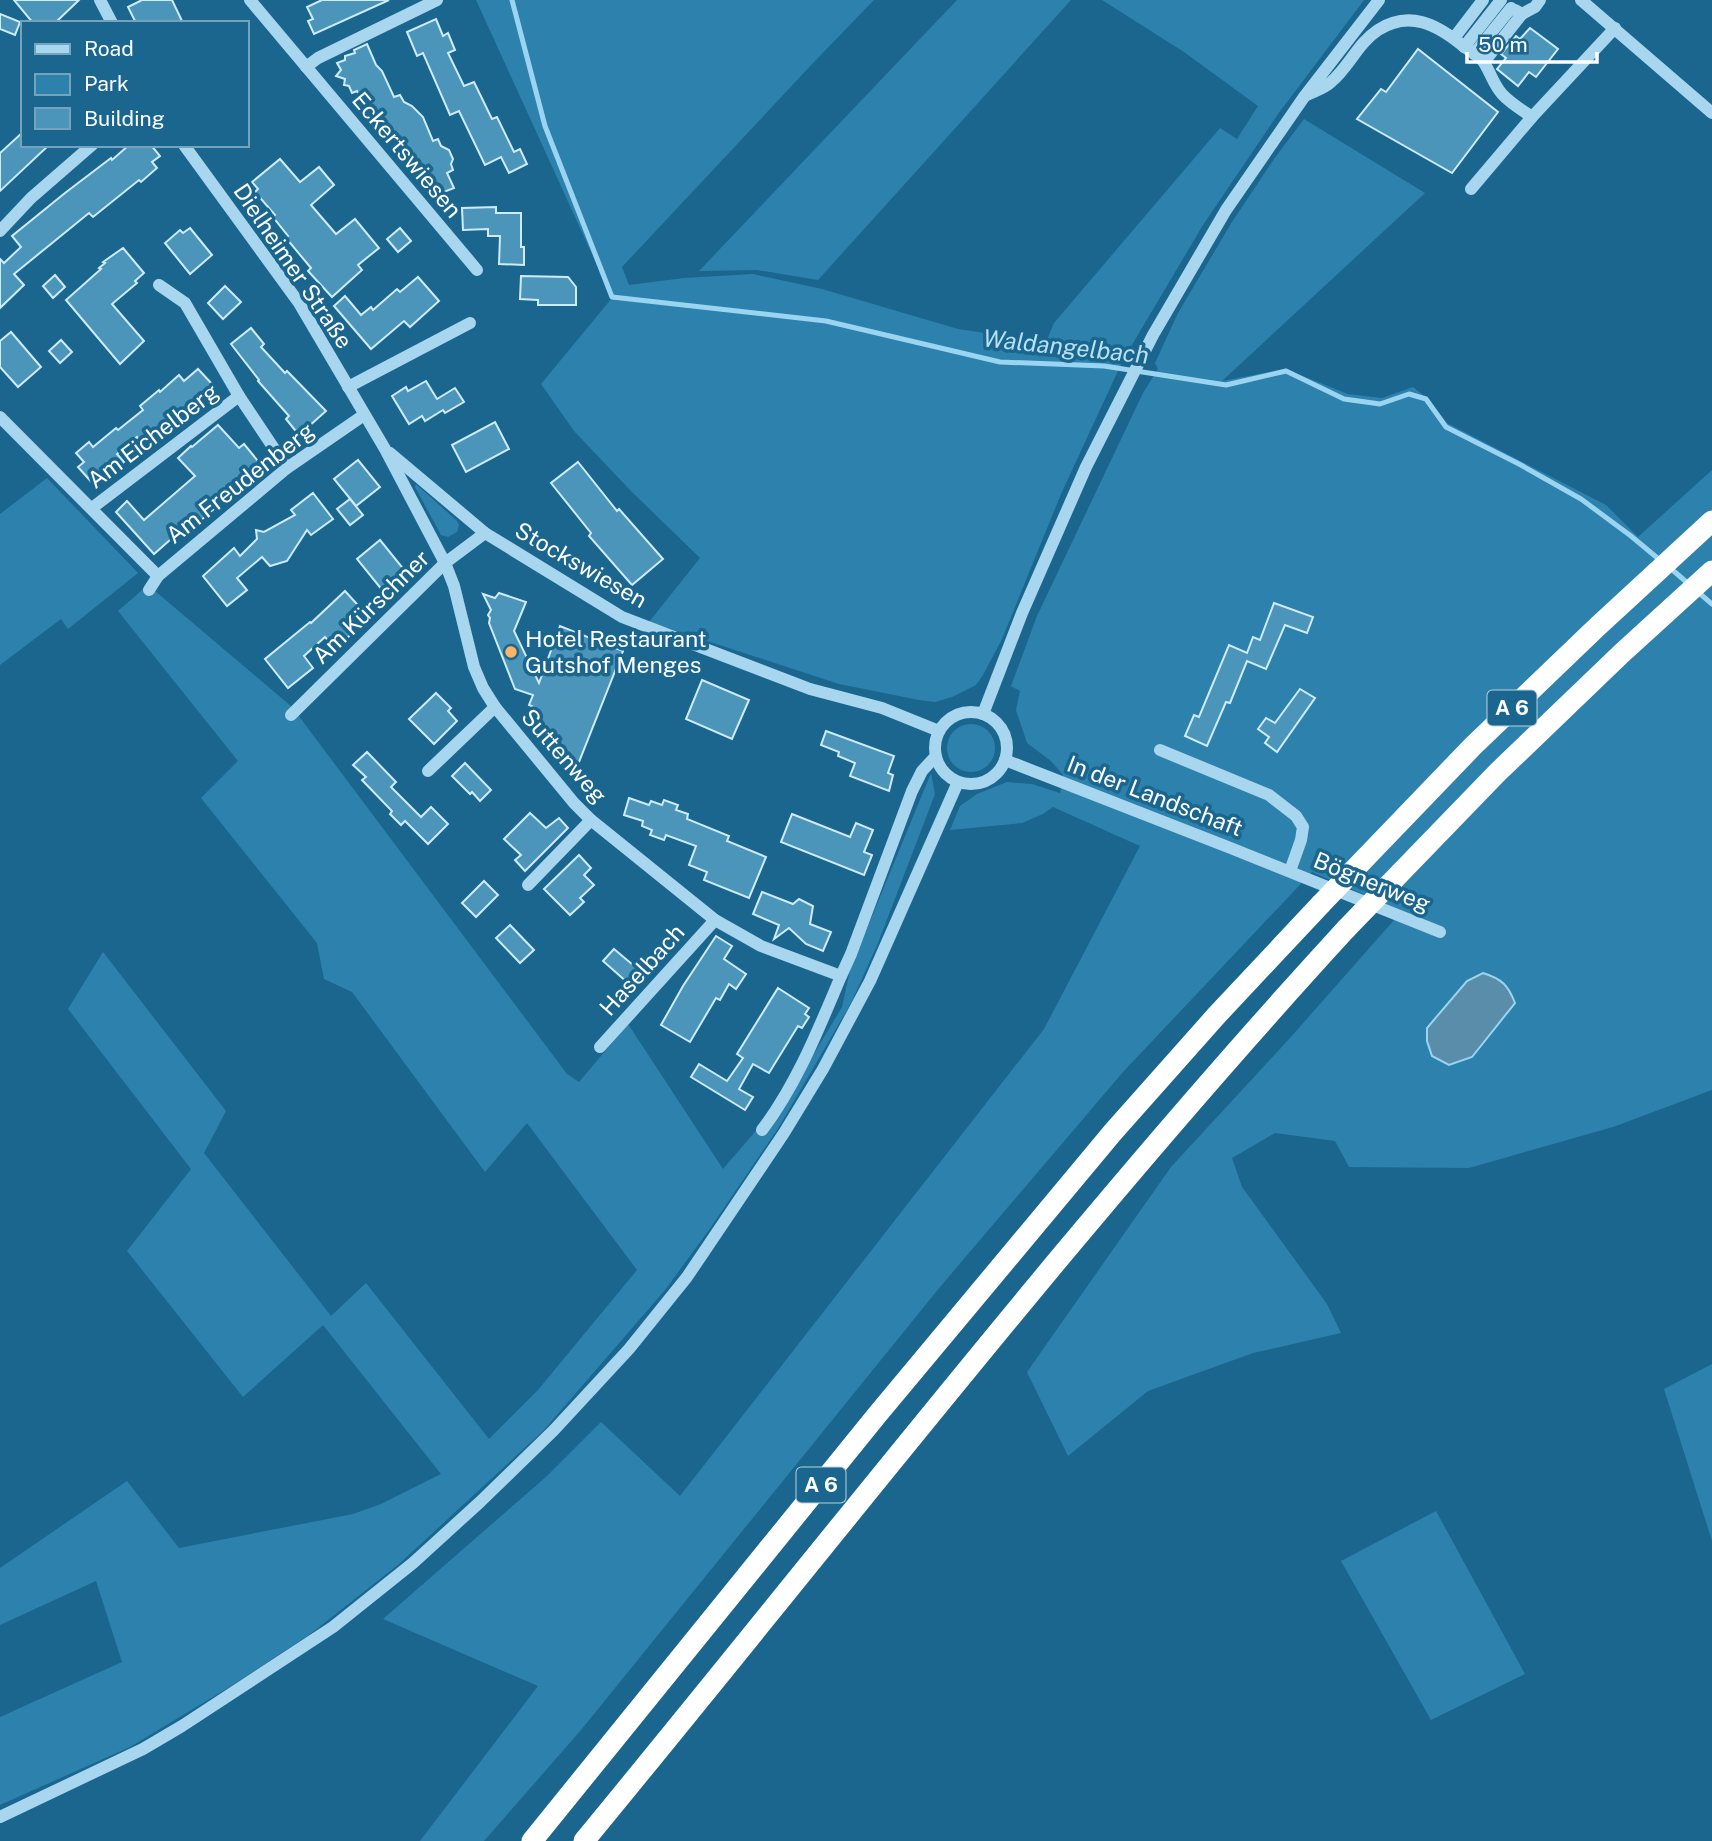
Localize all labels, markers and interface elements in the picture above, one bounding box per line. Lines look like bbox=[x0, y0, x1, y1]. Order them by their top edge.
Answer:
legend bbox=[21, 21, 248, 147]
scale bar bbox=[1467, 21, 1596, 65]
text: 50 m bbox=[1478, 32, 1528, 57]
text: Road bbox=[84, 36, 134, 61]
text: Park bbox=[84, 71, 129, 96]
street label: Eckertswiesen bbox=[347, 86, 468, 223]
text: Building bbox=[84, 106, 165, 131]
street label: Dielheimer Straße bbox=[228, 178, 359, 353]
water label: Waldangelbach bbox=[982, 323, 1150, 369]
street label: Am Eichelberg bbox=[82, 378, 223, 494]
street label: Am Freudenberg bbox=[160, 416, 319, 549]
street label: Stockswiesen bbox=[511, 516, 652, 613]
street label: Am Kürschner bbox=[307, 544, 435, 669]
place label: Hotel Restaurant Gutshof Menges bbox=[525, 625, 707, 678]
marker: Hotel Restaurant Gutshof Menges bbox=[503, 644, 519, 660]
road number: A 6 bbox=[1488, 690, 1536, 726]
street label: Suttenweg bbox=[516, 703, 613, 808]
street label: In der Landschaft bbox=[1064, 750, 1247, 841]
street label: Bögnerweg bbox=[1310, 846, 1434, 917]
street label: Haselbach bbox=[594, 918, 690, 1021]
road number: A 6 bbox=[796, 1468, 846, 1502]

